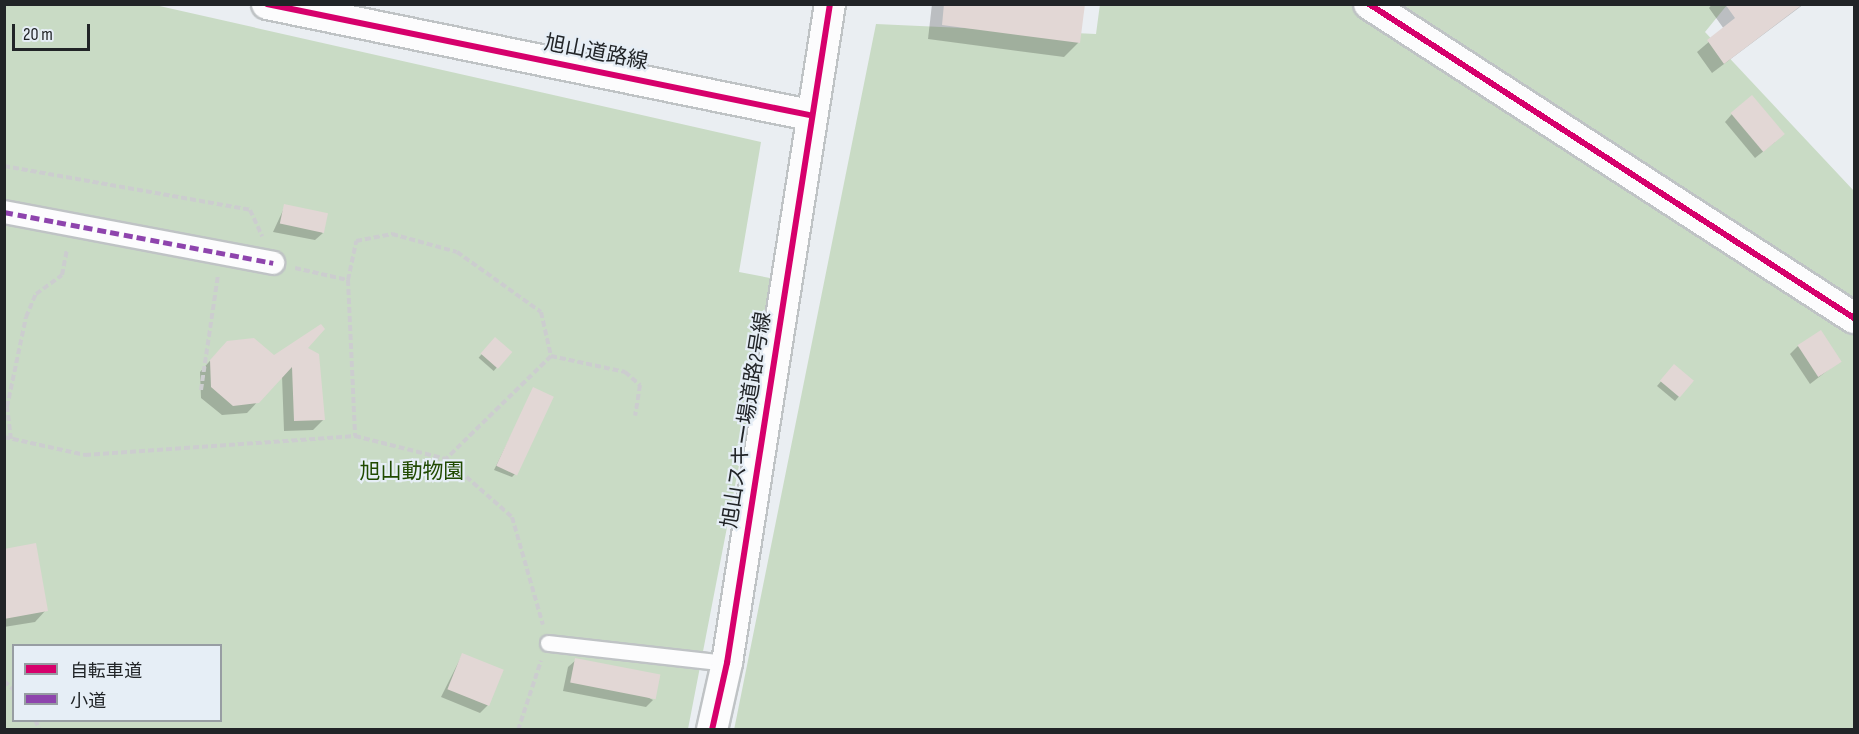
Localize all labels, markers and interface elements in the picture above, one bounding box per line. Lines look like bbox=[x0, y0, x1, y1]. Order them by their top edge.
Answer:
scale bar bbox=[15, 12, 93, 50]
text: 20 m bbox=[23, 24, 53, 45]
street label: 旭山道路線 bbox=[542, 31, 650, 75]
street label: 旭山スキー場道路2号線 bbox=[717, 310, 777, 530]
park label: 旭山動物園 bbox=[360, 459, 464, 485]
legend bbox=[12, 644, 222, 722]
text: 自転車道 bbox=[70, 661, 142, 682]
text: 小道 bbox=[70, 691, 106, 712]

